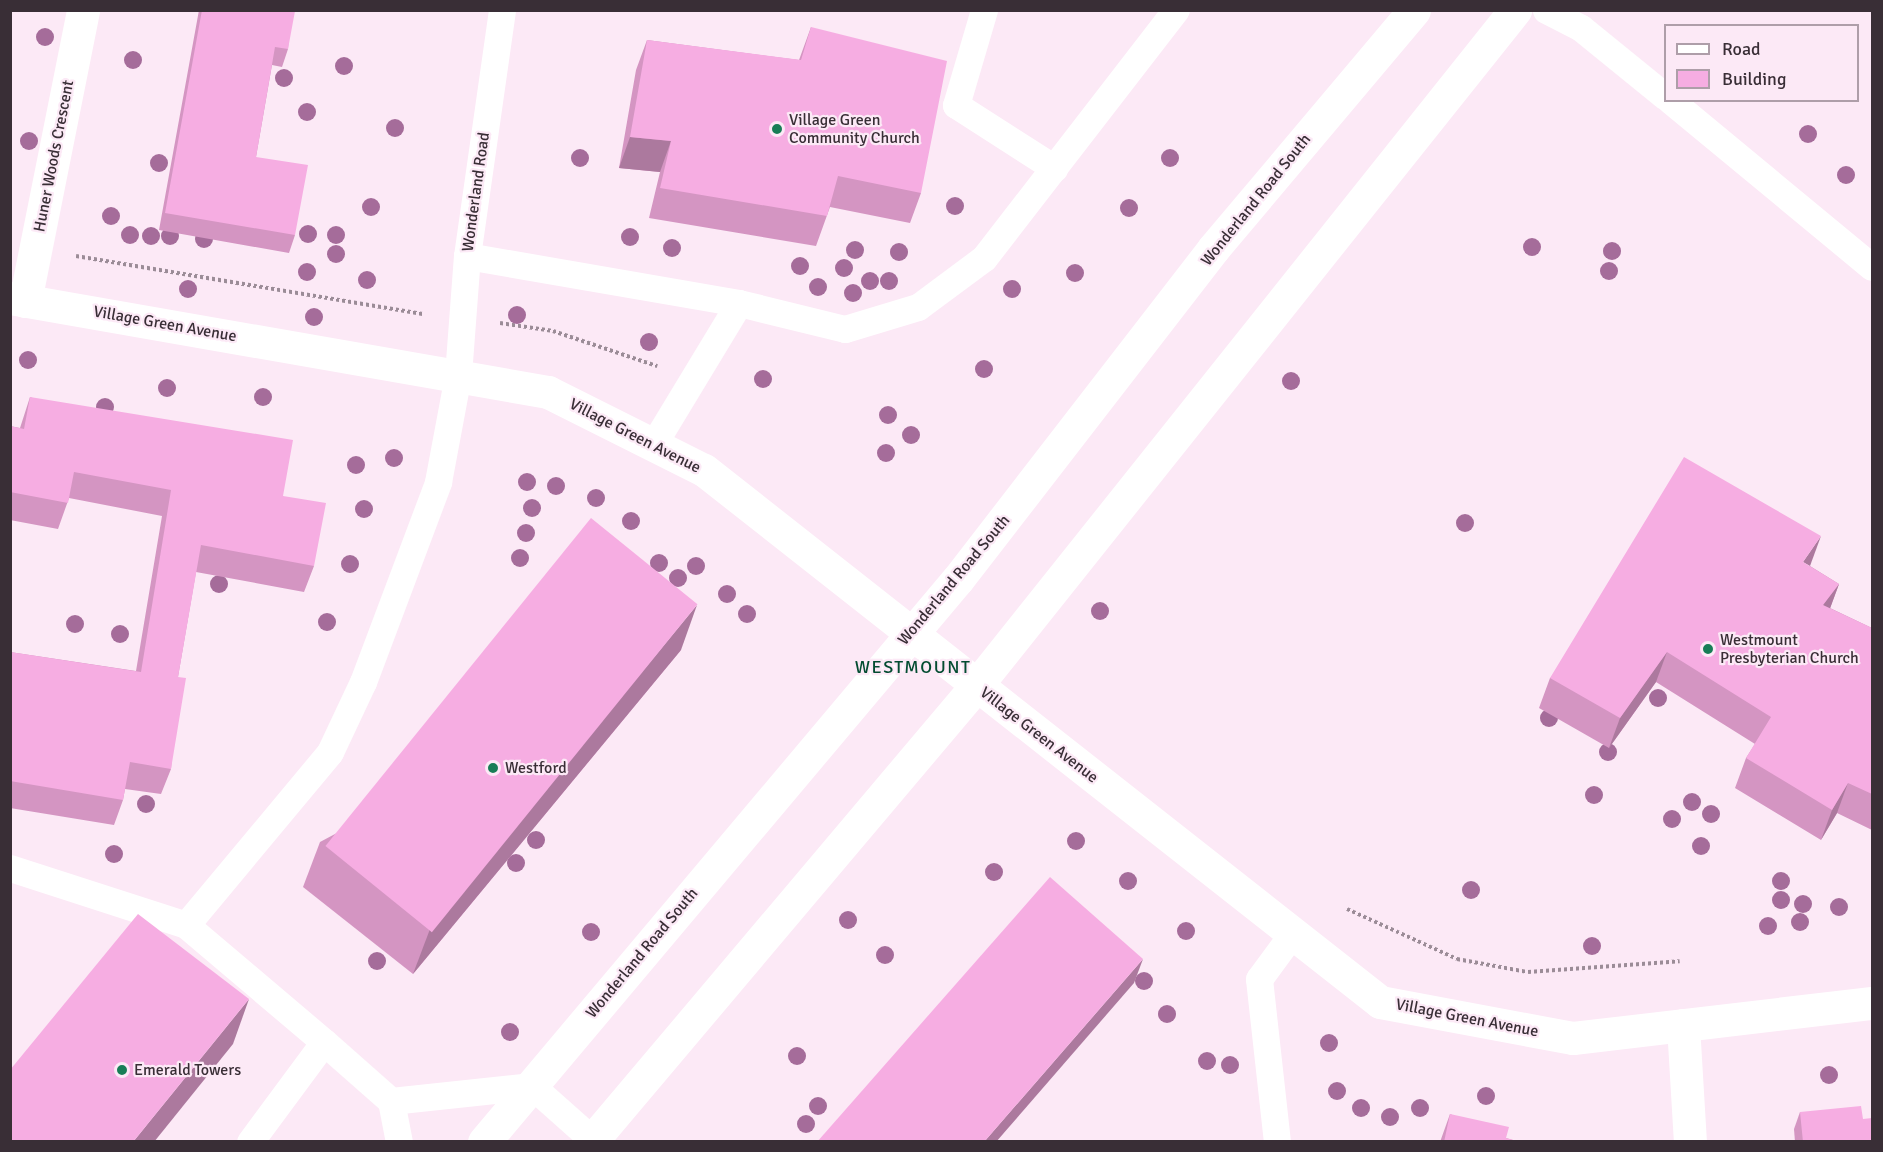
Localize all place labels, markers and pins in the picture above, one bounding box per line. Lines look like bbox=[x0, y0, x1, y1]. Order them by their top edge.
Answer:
place label: Village Green Community Church bbox=[789, 110, 920, 148]
marker: Village Green Community Church bbox=[770, 122, 784, 136]
place label: Westmount Presbyterian Church bbox=[1720, 630, 1859, 668]
marker: Westmount Presbyterian Church bbox=[1701, 642, 1715, 656]
place label: Westford bbox=[505, 758, 567, 778]
marker: Westford bbox=[486, 761, 500, 775]
place label: Emerald Towers bbox=[134, 1060, 241, 1080]
marker: Emerald Towers bbox=[115, 1063, 129, 1077]

